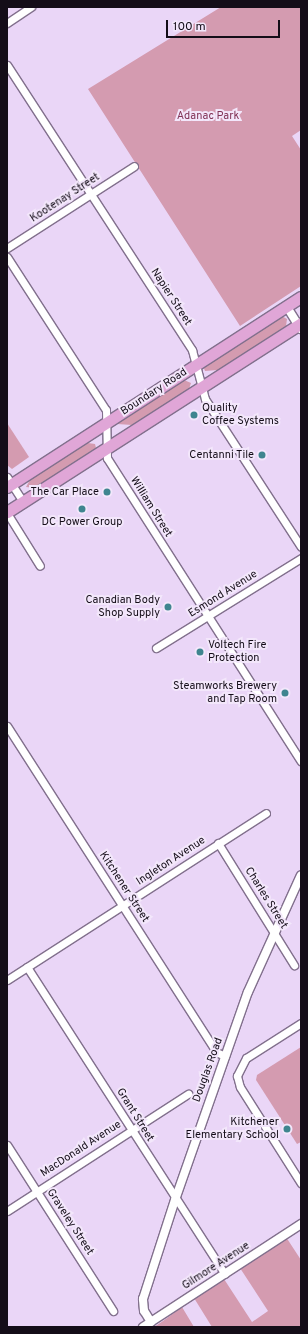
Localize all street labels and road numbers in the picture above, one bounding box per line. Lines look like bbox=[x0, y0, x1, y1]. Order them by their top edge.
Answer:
street label: Kootenay Street bbox=[28, 171, 102, 225]
street label: Napier Street bbox=[148, 266, 194, 328]
street label: Boundary Road bbox=[118, 366, 190, 418]
street label: William Street bbox=[127, 474, 175, 540]
street label: Esmond Avenue bbox=[186, 567, 260, 621]
street label: Ingleton Avenue bbox=[134, 834, 208, 888]
street label: Kitchener Street bbox=[96, 849, 152, 925]
street label: Charles Street bbox=[242, 865, 290, 931]
street label: Douglas Road bbox=[190, 1036, 226, 1104]
street label: Grant Street bbox=[113, 1086, 157, 1144]
street label: MacDonald Avenue bbox=[38, 1118, 124, 1180]
street label: Graveley Street bbox=[44, 1186, 96, 1258]
street label: Gilmore Avenue bbox=[180, 1239, 252, 1293]

